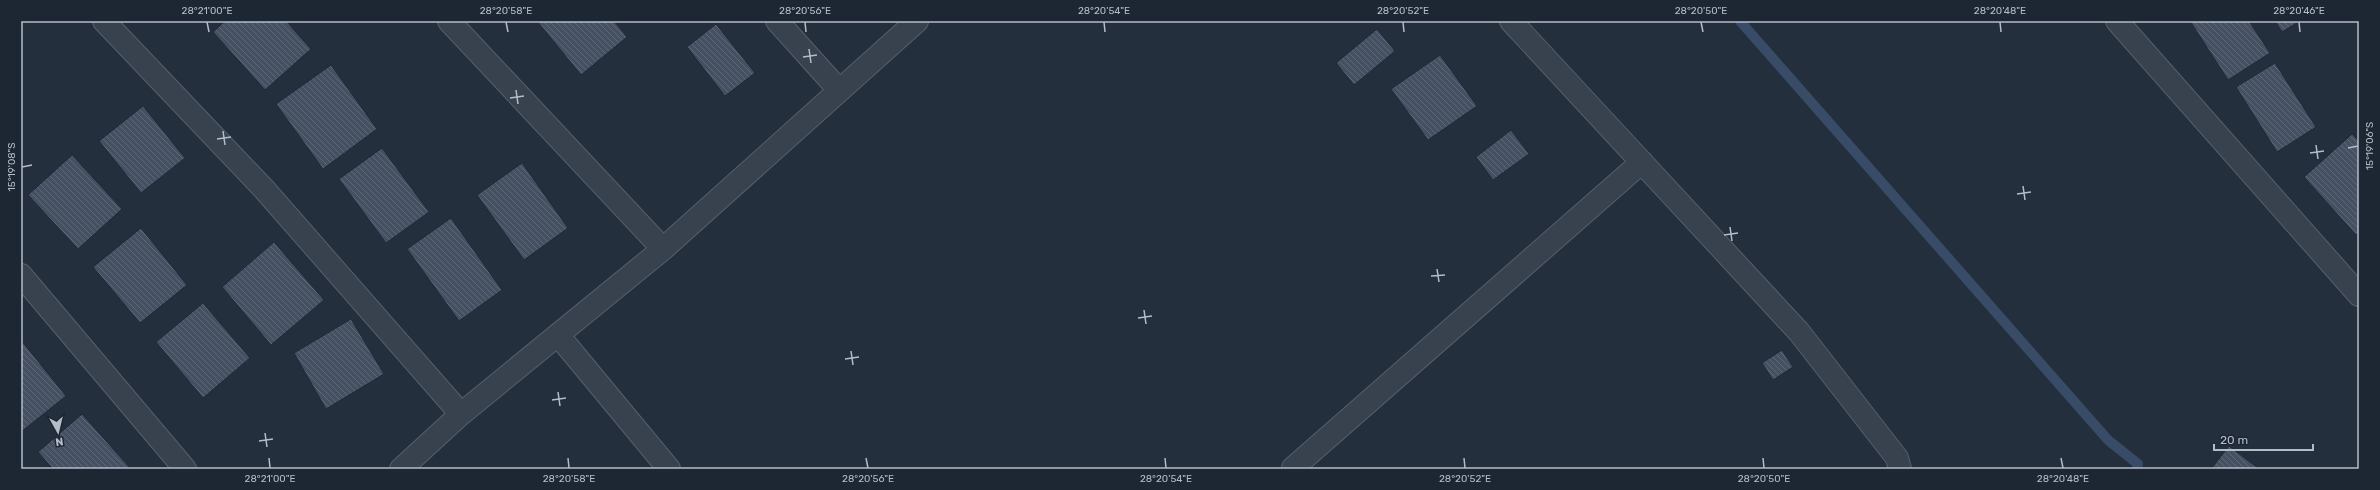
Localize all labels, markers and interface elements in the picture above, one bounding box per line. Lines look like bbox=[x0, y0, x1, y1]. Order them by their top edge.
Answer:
text: 28°21'00"E bbox=[182, 5, 232, 17]
text: 28°20'58"E bbox=[480, 5, 532, 17]
text: 28°20'56"E bbox=[779, 5, 831, 17]
text: 28°20'54"E bbox=[1078, 5, 1130, 17]
text: 28°20'52"E bbox=[1377, 5, 1429, 17]
text: 28°20'50"E bbox=[1675, 5, 1727, 17]
text: 28°20'48"E bbox=[1974, 5, 2026, 17]
text: 28°20'46"E bbox=[2273, 5, 2325, 17]
text: 15°19'06"S bbox=[2364, 122, 2376, 170]
text: 15°19'08"S bbox=[6, 142, 18, 192]
north arrow bbox=[38, 412, 78, 452]
scale bar bbox=[2214, 426, 2313, 452]
text: 20 m bbox=[2220, 433, 2248, 447]
text: N bbox=[54, 434, 64, 448]
text: 28°21'00"E bbox=[245, 473, 295, 485]
text: 28°20'58"E bbox=[543, 473, 595, 485]
text: 28°20'56"E bbox=[842, 473, 894, 485]
text: 28°20'54"E bbox=[1140, 473, 1192, 485]
text: 28°20'52"E bbox=[1439, 473, 1491, 485]
text: 28°20'50"E bbox=[1738, 473, 1790, 485]
text: 28°20'48"E bbox=[2037, 473, 2089, 485]

